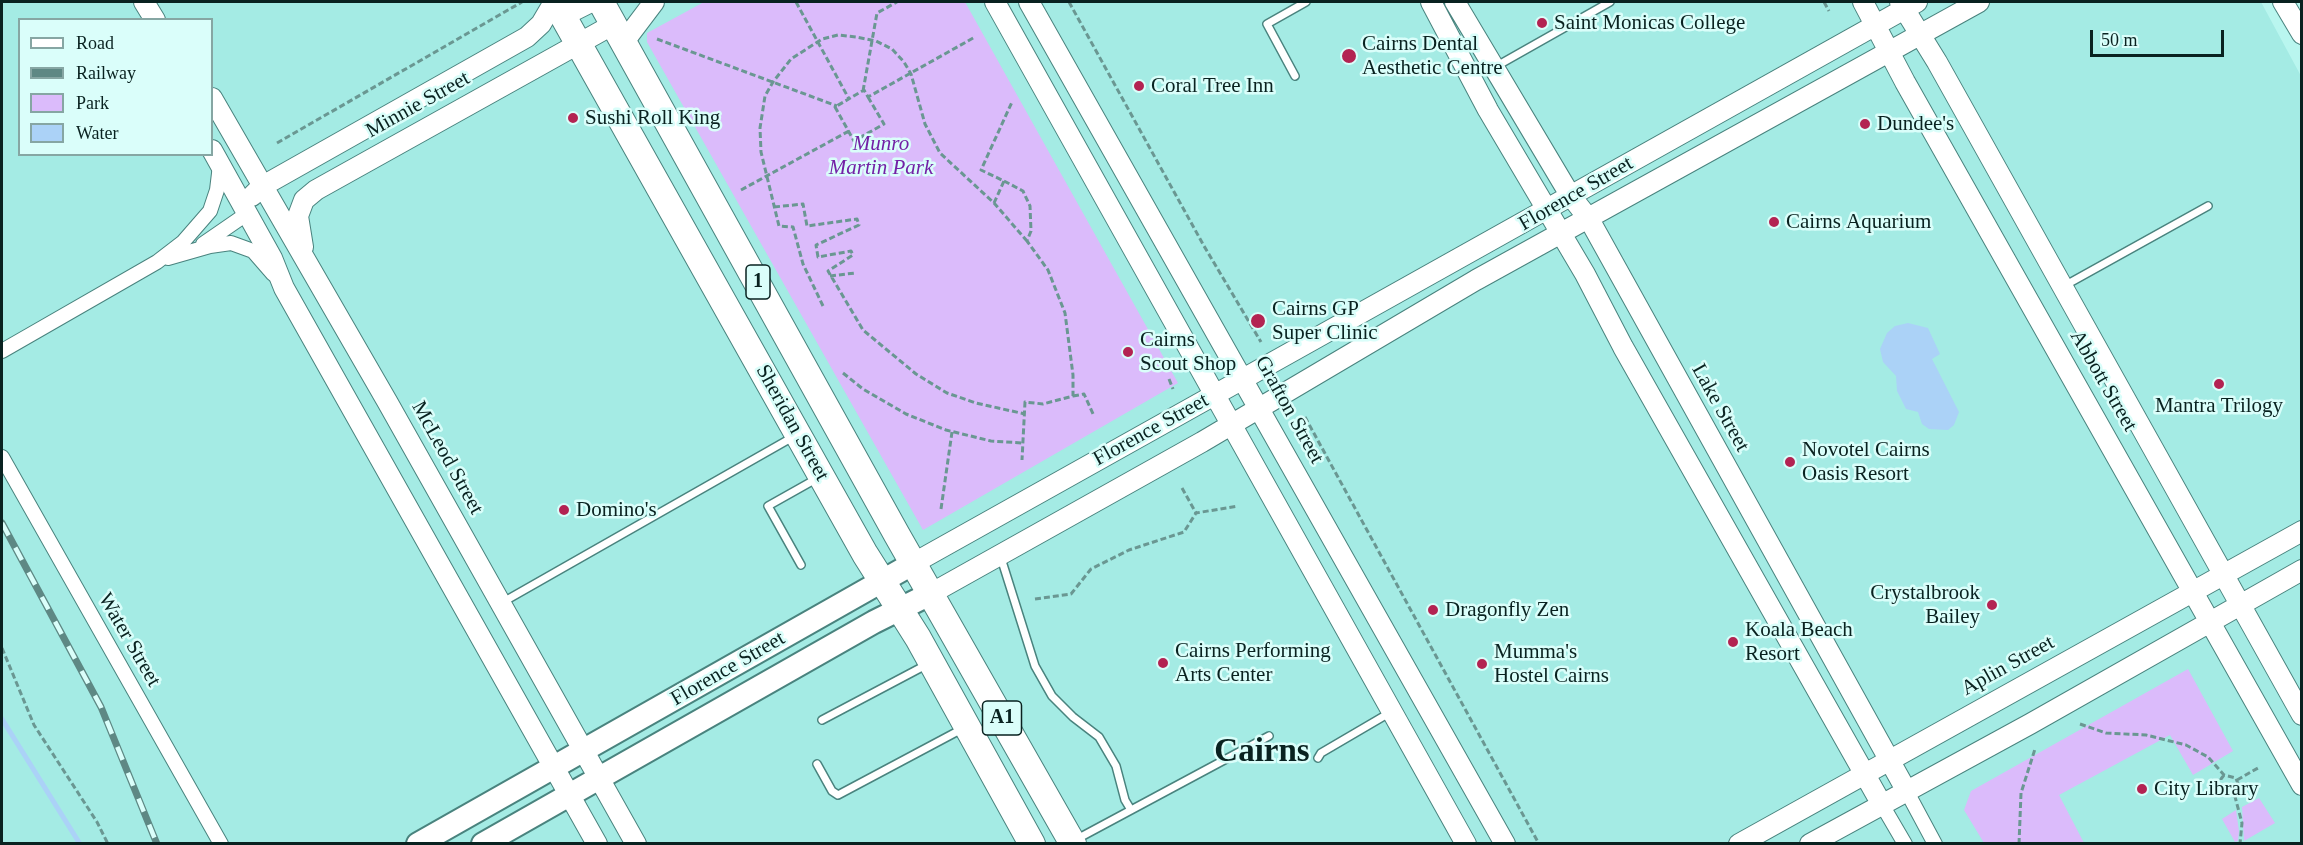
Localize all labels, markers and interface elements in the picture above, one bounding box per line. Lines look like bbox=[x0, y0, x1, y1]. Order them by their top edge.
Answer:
place label: Saint Monicas College bbox=[1554, 10, 1745, 36]
marker: Saint Monicas College bbox=[1535, 16, 1549, 30]
legend bbox=[18, 18, 213, 156]
scale bar bbox=[2093, 18, 2226, 56]
text: 50 m bbox=[2101, 30, 2138, 50]
place label: Cairns Dental Aesthetic Centre bbox=[1362, 31, 1503, 81]
text: Road bbox=[76, 33, 114, 53]
marker: Cairns Dental Aesthetic Centre bbox=[1340, 47, 1358, 65]
text: Railway bbox=[76, 63, 136, 83]
street label: Minnie Street bbox=[362, 66, 474, 144]
place label: Coral Tree Inn bbox=[1151, 73, 1274, 99]
marker: Coral Tree Inn bbox=[1132, 79, 1146, 93]
text: Park bbox=[76, 93, 109, 113]
place label: Sushi Roll King bbox=[585, 105, 720, 131]
marker: Sushi Roll King bbox=[566, 111, 580, 125]
place label: Dundee's bbox=[1877, 111, 1954, 137]
marker: Dundee's bbox=[1858, 117, 1872, 131]
text: Water bbox=[76, 123, 119, 143]
park label: Munro Martin Park bbox=[829, 131, 933, 181]
street label: Florence Street bbox=[1514, 151, 1638, 237]
place label: Cairns Aquarium bbox=[1786, 209, 1931, 235]
marker: Cairns Aquarium bbox=[1767, 215, 1781, 229]
road number: 1 bbox=[746, 265, 770, 299]
place label: Cairns GP Super Clinic bbox=[1272, 296, 1378, 346]
marker: Cairns GP Super Clinic bbox=[1249, 312, 1267, 330]
street label: Abbott Street bbox=[2064, 326, 2142, 436]
place label: Cairns Scout Shop bbox=[1140, 327, 1236, 377]
marker: Cairns Scout Shop bbox=[1121, 345, 1135, 359]
street label: Grafton Street bbox=[1249, 352, 1329, 468]
street label: Lake Street bbox=[1686, 360, 1754, 456]
street label: Sheridan Street bbox=[750, 361, 834, 485]
marker: Mantra Trilogy bbox=[2212, 377, 2226, 391]
street label: Florence Street bbox=[1089, 388, 1213, 472]
place label: Mantra Trilogy bbox=[2155, 393, 2283, 419]
street label: McLeod Street bbox=[406, 397, 488, 519]
place label: Novotel Cairns Oasis Resort bbox=[1802, 437, 1930, 487]
marker: Novotel Cairns Oasis Resort bbox=[1783, 455, 1797, 469]
place label: Domino's bbox=[576, 497, 657, 523]
marker: Domino's bbox=[557, 503, 571, 517]
place label: Crystalbrook Bailey bbox=[1870, 580, 1980, 630]
street label: Water Street bbox=[92, 589, 166, 691]
place label: Dragonfly Zen bbox=[1445, 597, 1569, 623]
marker: Crystalbrook Bailey bbox=[1985, 598, 1999, 612]
marker: Dragonfly Zen bbox=[1426, 603, 1440, 617]
place label: Koala Beach Resort bbox=[1745, 617, 1853, 667]
street label: Florence Street bbox=[666, 626, 790, 712]
street label: Aplin Street bbox=[1957, 630, 2059, 702]
marker: Koala Beach Resort bbox=[1726, 635, 1740, 649]
place label: Cairns Performing Arts Center bbox=[1175, 638, 1331, 688]
place label: Mumma's Hostel Cairns bbox=[1494, 639, 1609, 689]
marker: Cairns Performing Arts Center bbox=[1156, 656, 1170, 670]
marker: Mumma's Hostel Cairns bbox=[1475, 657, 1489, 671]
road number: A1 bbox=[982, 701, 1022, 735]
district label: Cairns bbox=[1214, 732, 1310, 772]
place label: City Library bbox=[2154, 776, 2258, 802]
marker: City Library bbox=[2135, 782, 2149, 796]

